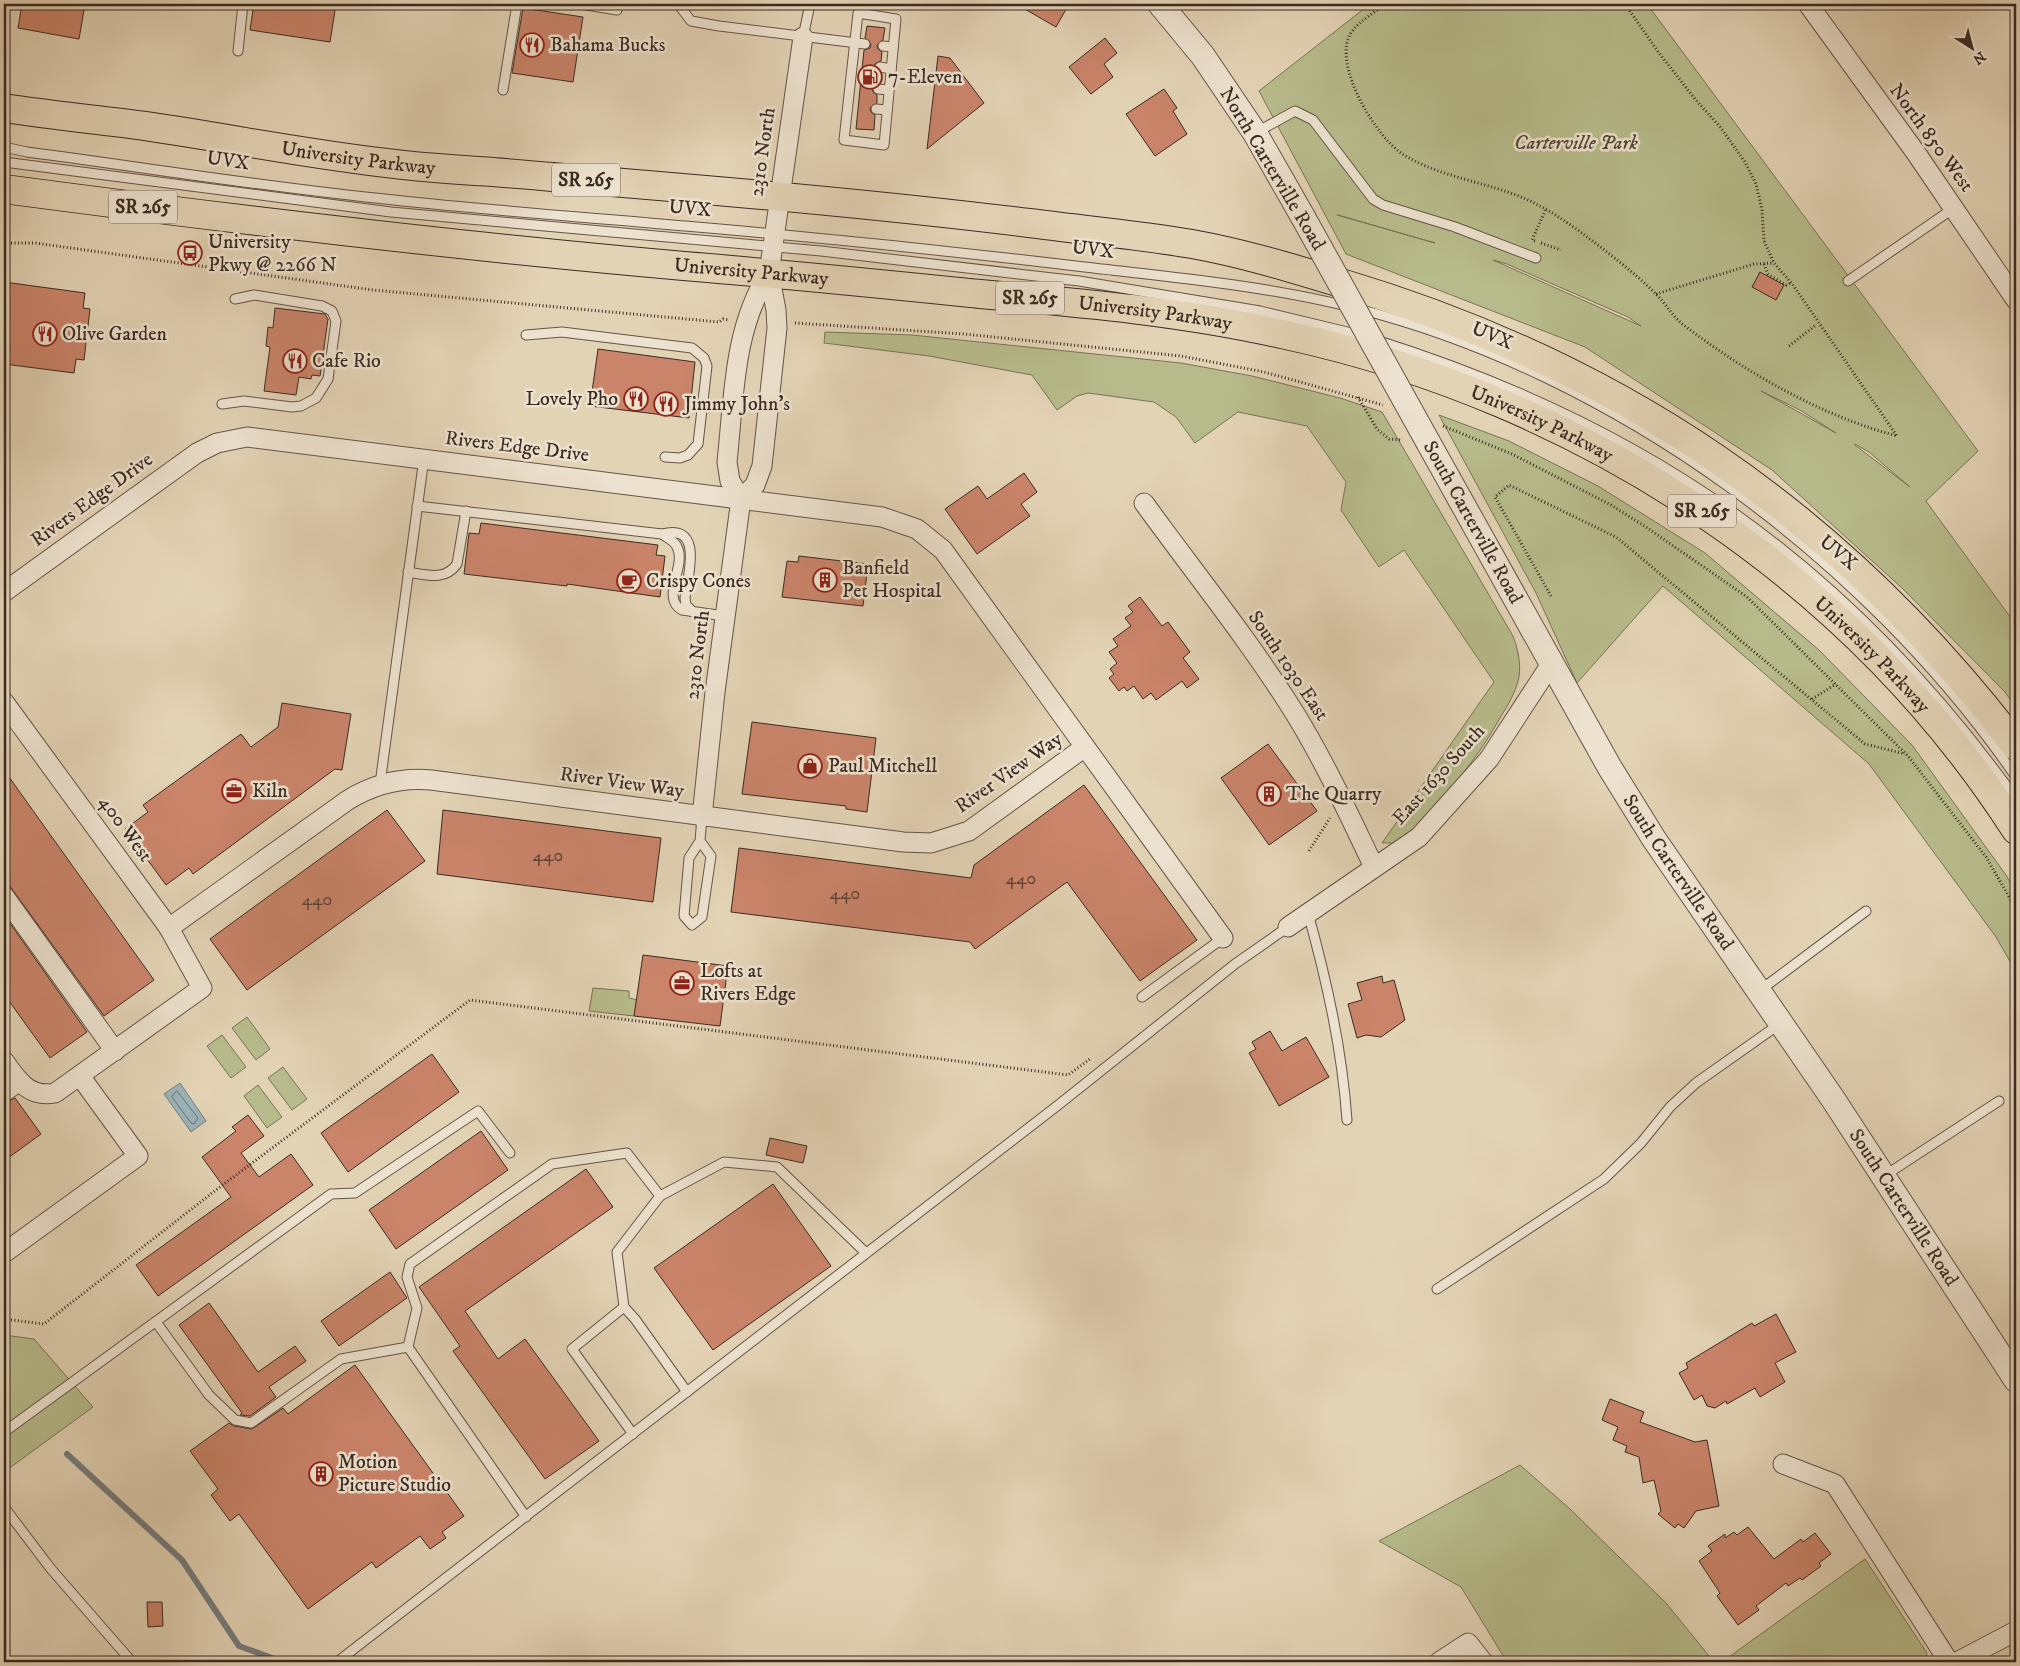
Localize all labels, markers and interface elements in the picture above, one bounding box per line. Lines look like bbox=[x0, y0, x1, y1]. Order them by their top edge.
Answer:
north arrow bbox=[1948, 22, 1998, 72]
restaurant icon: Bahama Bucks bbox=[519, 32, 545, 58]
place label: Bahama Bucks bbox=[550, 33, 666, 58]
text: N bbox=[1969, 47, 1989, 69]
fuel station icon: 7-Eleven bbox=[857, 64, 883, 90]
place label: 7-Eleven bbox=[888, 65, 963, 90]
street label: North 850 West bbox=[1883, 79, 1979, 197]
street label: North Carterville Road bbox=[1213, 83, 1331, 255]
street label: 2310 North bbox=[744, 105, 782, 198]
park label: Carterville Park bbox=[1514, 131, 1639, 156]
street label: University Parkway bbox=[279, 136, 437, 181]
street label: UVX bbox=[205, 146, 251, 176]
road number: SR 265 bbox=[552, 164, 620, 196]
road number: SR 265 bbox=[109, 190, 177, 223]
street label: UVX bbox=[668, 195, 713, 223]
place label: University Pkwy @ 2266 N bbox=[208, 230, 337, 278]
street label: UVX bbox=[1070, 235, 1116, 265]
bus stop icon: University Pkwy @ 2266 N bbox=[177, 240, 203, 266]
street label: University Parkway bbox=[673, 253, 830, 291]
road number: SR 265 bbox=[996, 282, 1064, 314]
street label: University Parkway bbox=[1077, 291, 1235, 336]
street label: UVX bbox=[1467, 316, 1517, 356]
restaurant icon: Olive Garden bbox=[32, 321, 58, 347]
place label: Olive Garden bbox=[62, 322, 168, 347]
restaurant icon: Cafe Rio bbox=[282, 348, 308, 374]
place label: Cafe Rio bbox=[312, 349, 381, 374]
street label: University Parkway bbox=[1467, 379, 1618, 468]
restaurant icon: Lovely Pho bbox=[623, 386, 649, 412]
place label: Lovely Pho bbox=[526, 387, 618, 412]
restaurant icon: Jimmy John's bbox=[653, 391, 679, 417]
place label: Jimmy John's bbox=[682, 392, 790, 417]
street label: Rivers Edge Drive bbox=[444, 426, 590, 468]
street label: South Carterville Road bbox=[1417, 436, 1528, 608]
street label: Rivers Edge Drive bbox=[26, 447, 158, 553]
road number: SR 265 bbox=[1668, 494, 1736, 528]
street label: UVX bbox=[1814, 530, 1863, 577]
place label: Banfield Pet Hospital bbox=[842, 556, 941, 604]
building icon: Banfield Pet Hospital bbox=[812, 567, 838, 593]
cafe icon: Crispy Cones bbox=[616, 568, 642, 594]
place label: Crispy Cones bbox=[646, 569, 751, 594]
street label: University Parkway bbox=[1809, 591, 1936, 719]
street label: South 1030 East bbox=[1242, 606, 1334, 726]
street label: 2310 North bbox=[680, 608, 716, 701]
street label: East 1630 South bbox=[1387, 719, 1491, 831]
street label: River View Way bbox=[951, 727, 1068, 819]
shop icon: Paul Mitchell bbox=[797, 753, 823, 779]
place label: Paul Mitchell bbox=[828, 754, 937, 779]
street label: River View Way bbox=[558, 762, 686, 804]
office icon: Kiln bbox=[221, 778, 247, 804]
place label: Kiln bbox=[252, 779, 288, 804]
building icon: The Quarry bbox=[1256, 781, 1282, 807]
place label: The Quarry bbox=[1286, 782, 1382, 807]
street label: South Carterville Road bbox=[1617, 790, 1739, 955]
street label: 400 West bbox=[93, 791, 157, 867]
house number: 440 bbox=[533, 845, 563, 867]
house number: 440 bbox=[1006, 868, 1036, 890]
house number: 440 bbox=[830, 883, 860, 905]
house number: 440 bbox=[302, 889, 332, 911]
place label: Lofts at Rivers Edge bbox=[700, 959, 796, 1007]
office icon: Lofts at Rivers Edge bbox=[669, 970, 695, 996]
street label: South Carterville Road bbox=[1843, 1124, 1964, 1291]
place label: Motion Picture Studio bbox=[338, 1450, 451, 1498]
building icon: Motion Picture Studio bbox=[308, 1461, 334, 1487]

